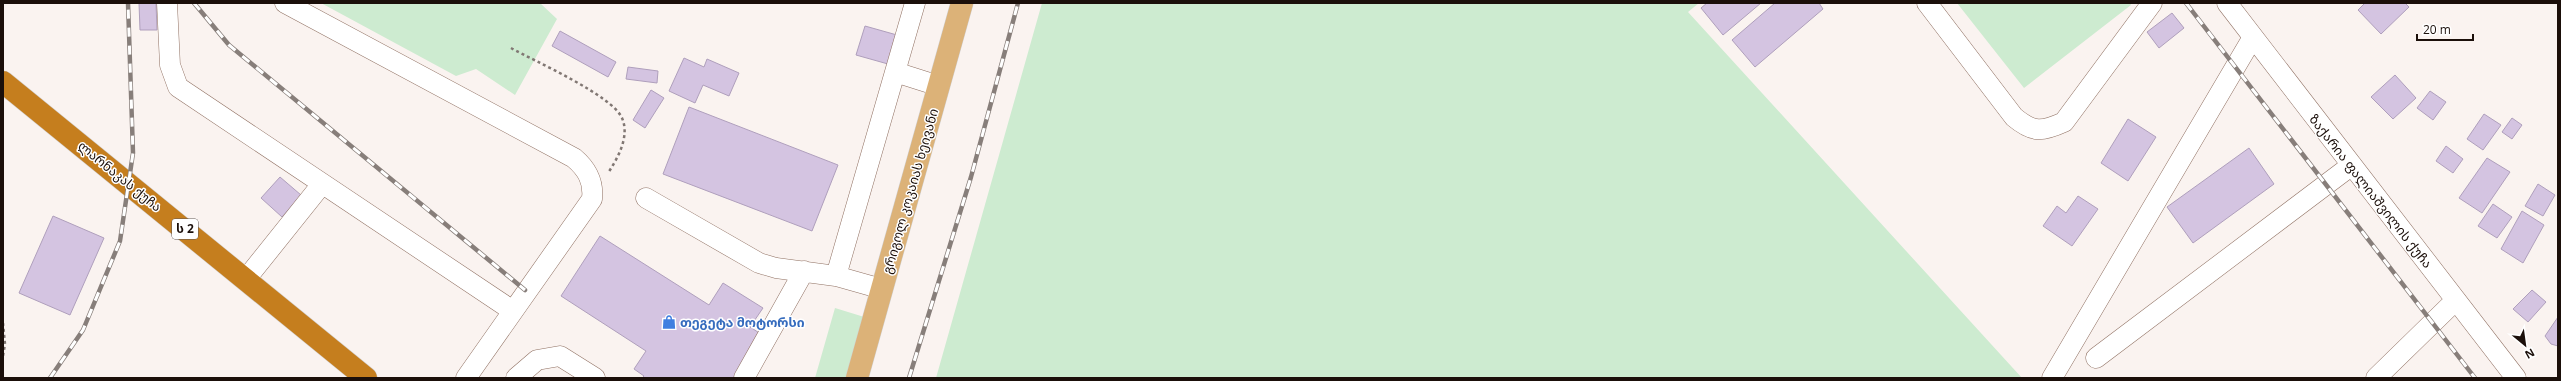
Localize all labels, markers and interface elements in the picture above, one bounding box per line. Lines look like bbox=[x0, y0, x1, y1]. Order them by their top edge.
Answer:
scale bar bbox=[2417, 16, 2473, 42]
text: 20 m bbox=[2423, 21, 2451, 38]
street label: გრიგოლ კოკაიას ხეივანი bbox=[878, 106, 942, 276]
street label: ზაქარია ფალიაშვილის ქუჩა bbox=[2305, 110, 2437, 272]
street label: ლარნაკას ქუჩა bbox=[74, 137, 166, 215]
road number: ს 2 bbox=[172, 219, 198, 239]
place label: თეგეტა მოტორსი bbox=[680, 313, 805, 331]
shop icon: თეგეტა მოტორსი bbox=[661, 314, 677, 330]
north arrow bbox=[2505, 325, 2545, 365]
text: N bbox=[2523, 345, 2538, 363]

